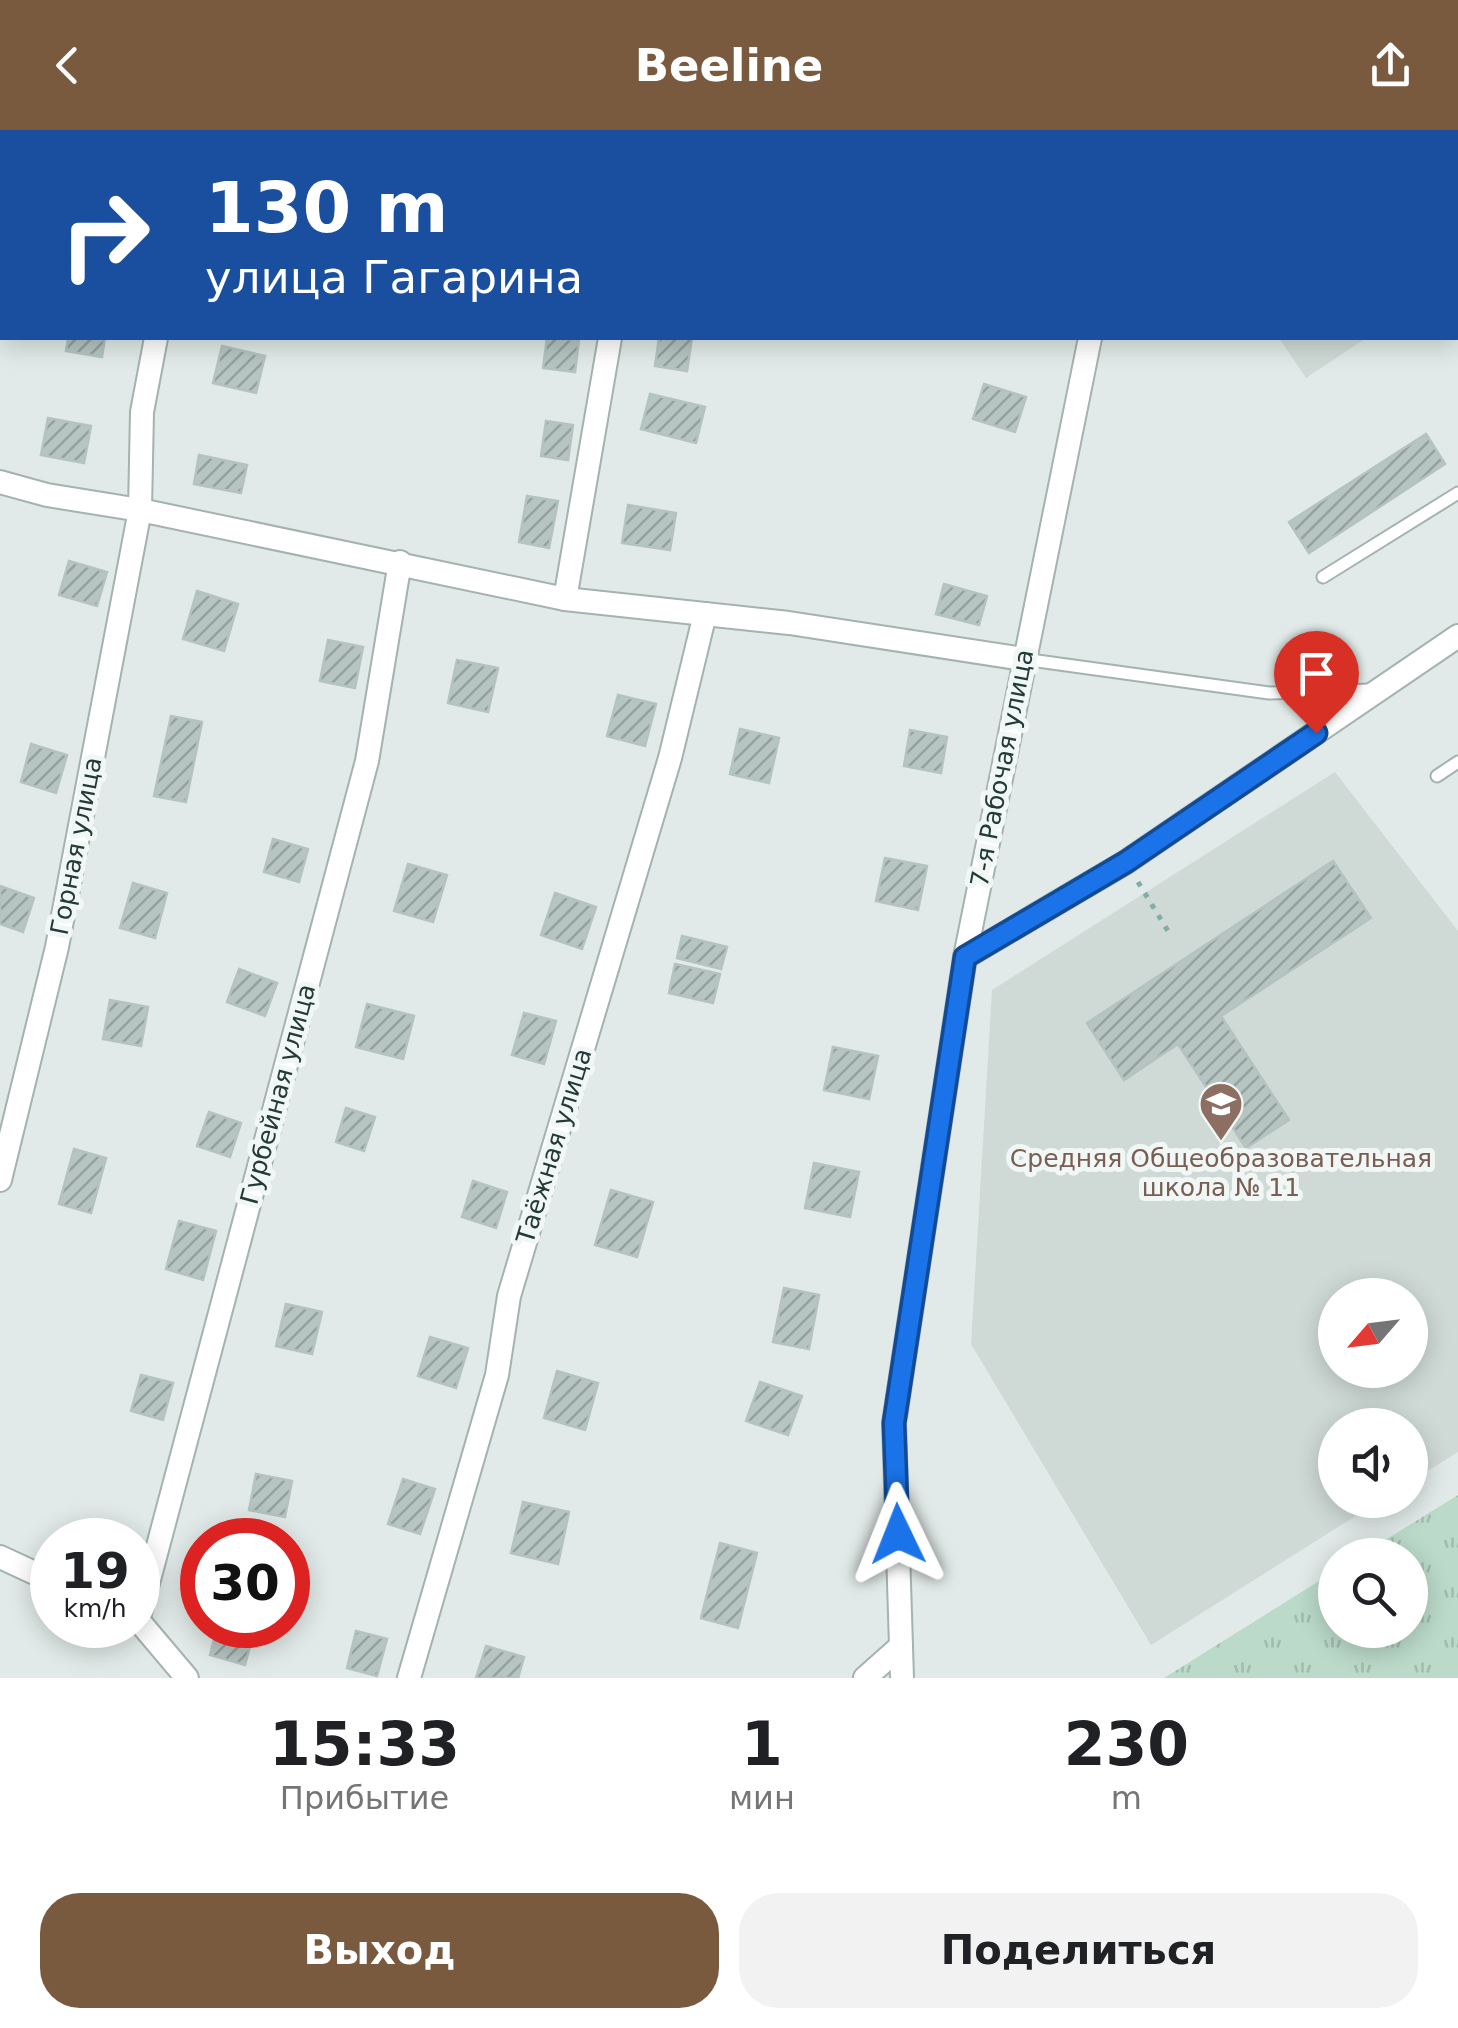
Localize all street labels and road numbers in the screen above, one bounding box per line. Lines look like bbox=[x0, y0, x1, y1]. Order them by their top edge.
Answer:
street label: 7-я Рабочая улица bbox=[965, 647, 1039, 889]
street label: Горная улица bbox=[45, 755, 107, 937]
street label: Гурбейная улица bbox=[235, 981, 321, 1207]
street label: Таёжная улица bbox=[510, 1045, 597, 1248]

